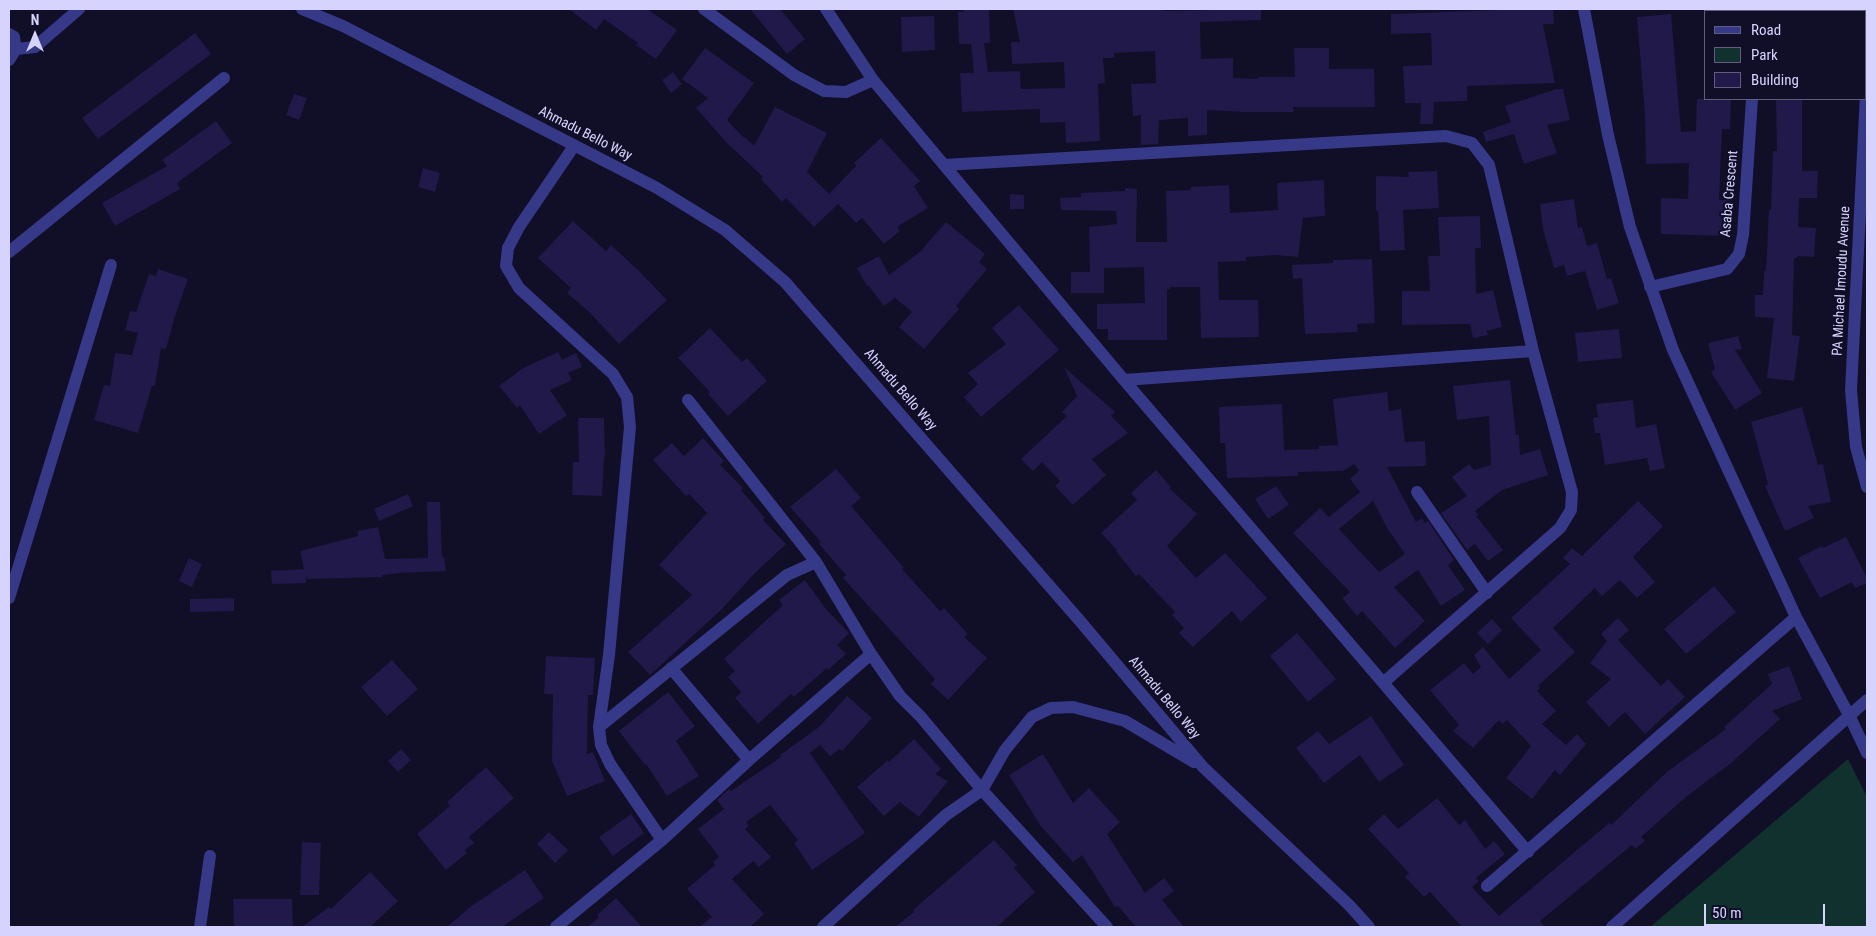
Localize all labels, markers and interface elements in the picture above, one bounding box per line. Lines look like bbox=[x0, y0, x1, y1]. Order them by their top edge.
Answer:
north arrow bbox=[10, 10, 60, 60]
legend bbox=[1704, 10, 1866, 100]
text: N bbox=[31, 12, 39, 28]
text: Road bbox=[1751, 21, 1781, 39]
text: Park bbox=[1751, 46, 1778, 64]
text: Building bbox=[1751, 71, 1799, 89]
street label: Ahmadu Bello Way bbox=[535, 103, 635, 165]
street label: Asaba Crescent bbox=[1718, 150, 1742, 238]
street label: PA Michael Imoudu Avenue bbox=[1830, 206, 1854, 356]
street label: Ahmadu Bello Way bbox=[860, 346, 940, 434]
street label: Ahmadu Bello Way bbox=[1125, 653, 1203, 743]
scale bar bbox=[1706, 894, 1827, 926]
text: 50 m bbox=[1712, 904, 1742, 922]

